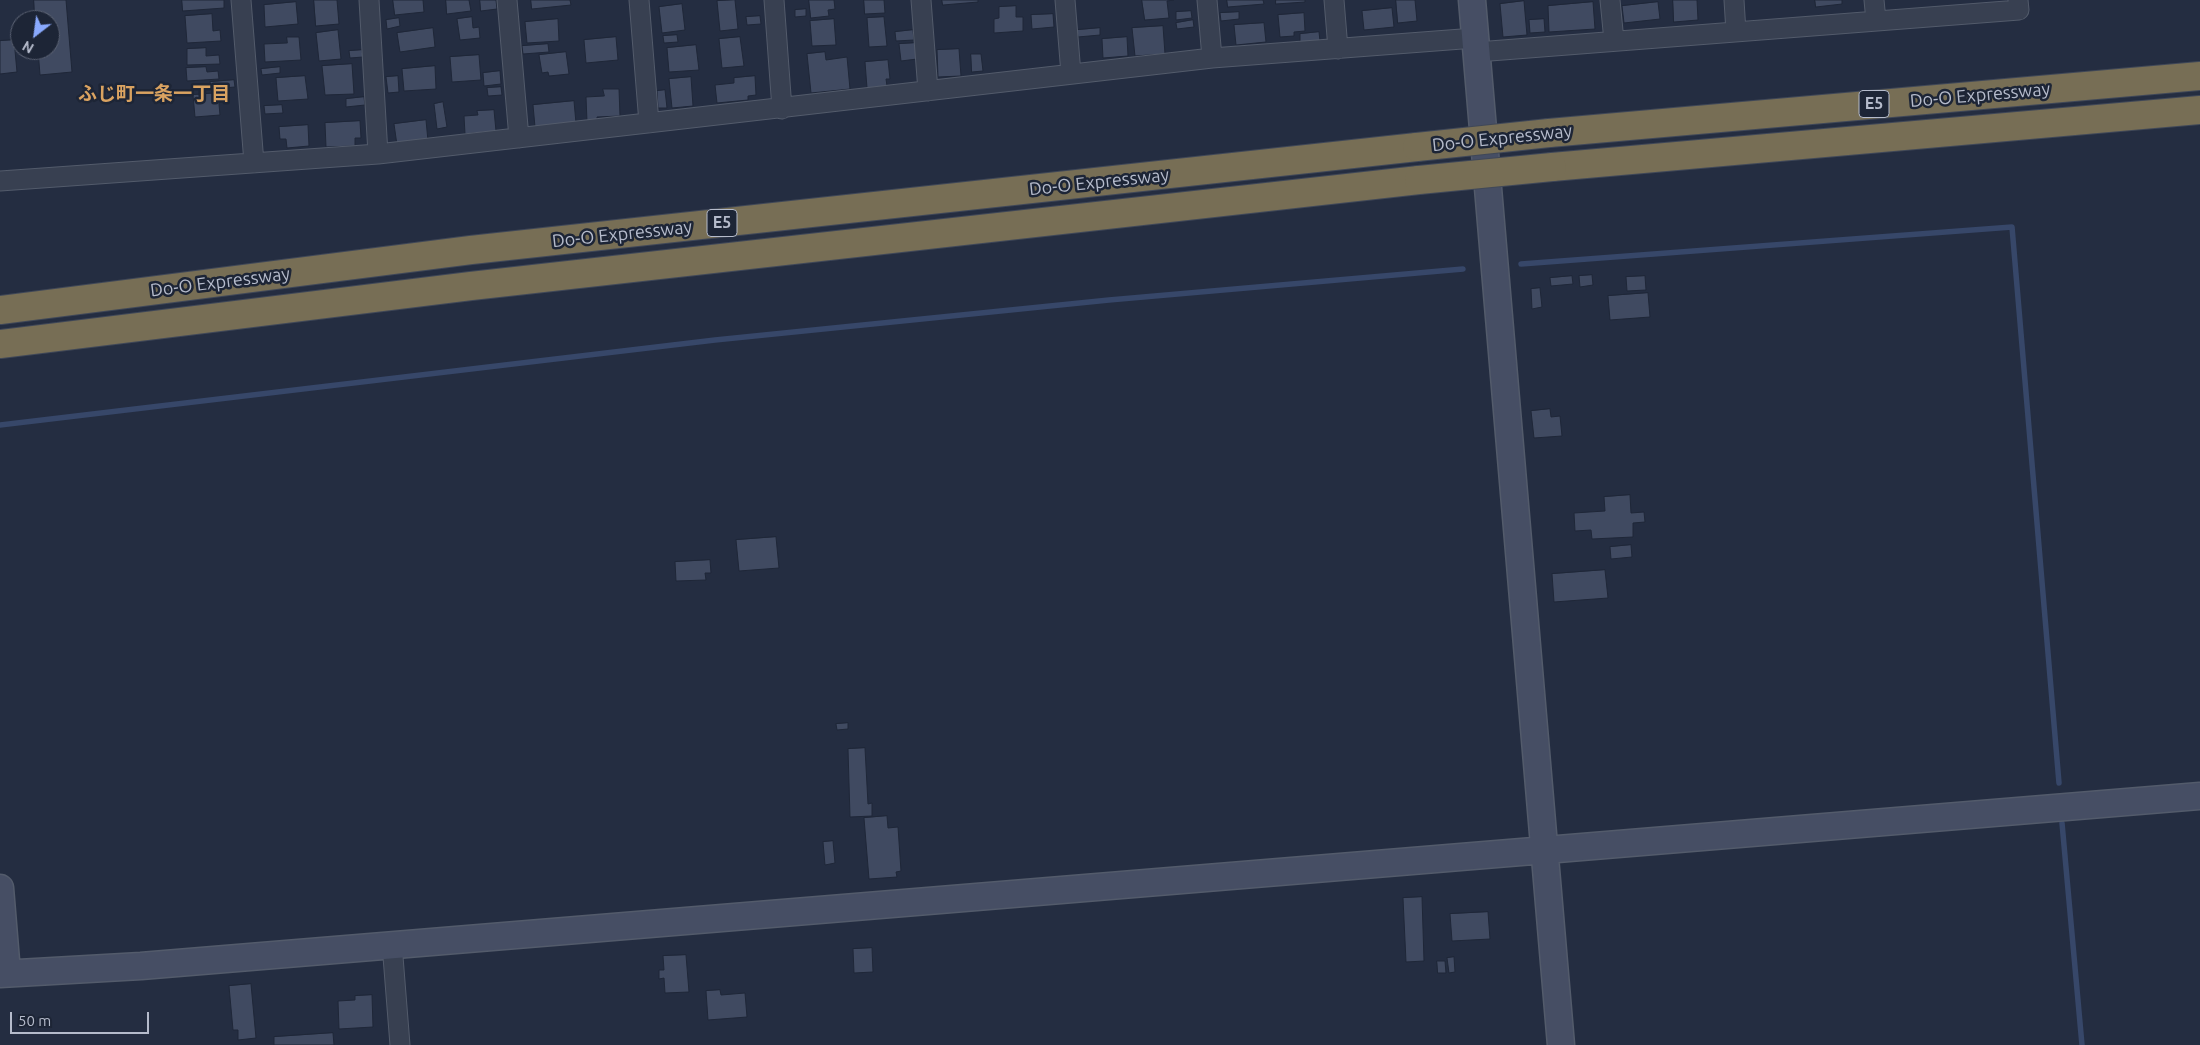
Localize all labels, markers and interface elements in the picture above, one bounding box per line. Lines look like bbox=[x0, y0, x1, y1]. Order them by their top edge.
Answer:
north arrow bbox=[10, 10, 60, 60]
text: N bbox=[19, 38, 37, 57]
street label: Do-O Expressway bbox=[1909, 78, 2051, 112]
district label: ふじ町一条一丁目 bbox=[78, 83, 230, 105]
road number: E5 bbox=[1859, 90, 1889, 118]
street label: Do-O Expressway bbox=[1431, 120, 1573, 156]
street label: Do-O Expressway bbox=[1028, 164, 1170, 200]
road number: E5 bbox=[707, 210, 737, 237]
street label: Do-O Expressway bbox=[551, 216, 693, 252]
street label: Do-O Expressway bbox=[149, 263, 291, 301]
scale bar bbox=[12, 1002, 151, 1034]
text: 50 m bbox=[18, 1012, 51, 1029]

